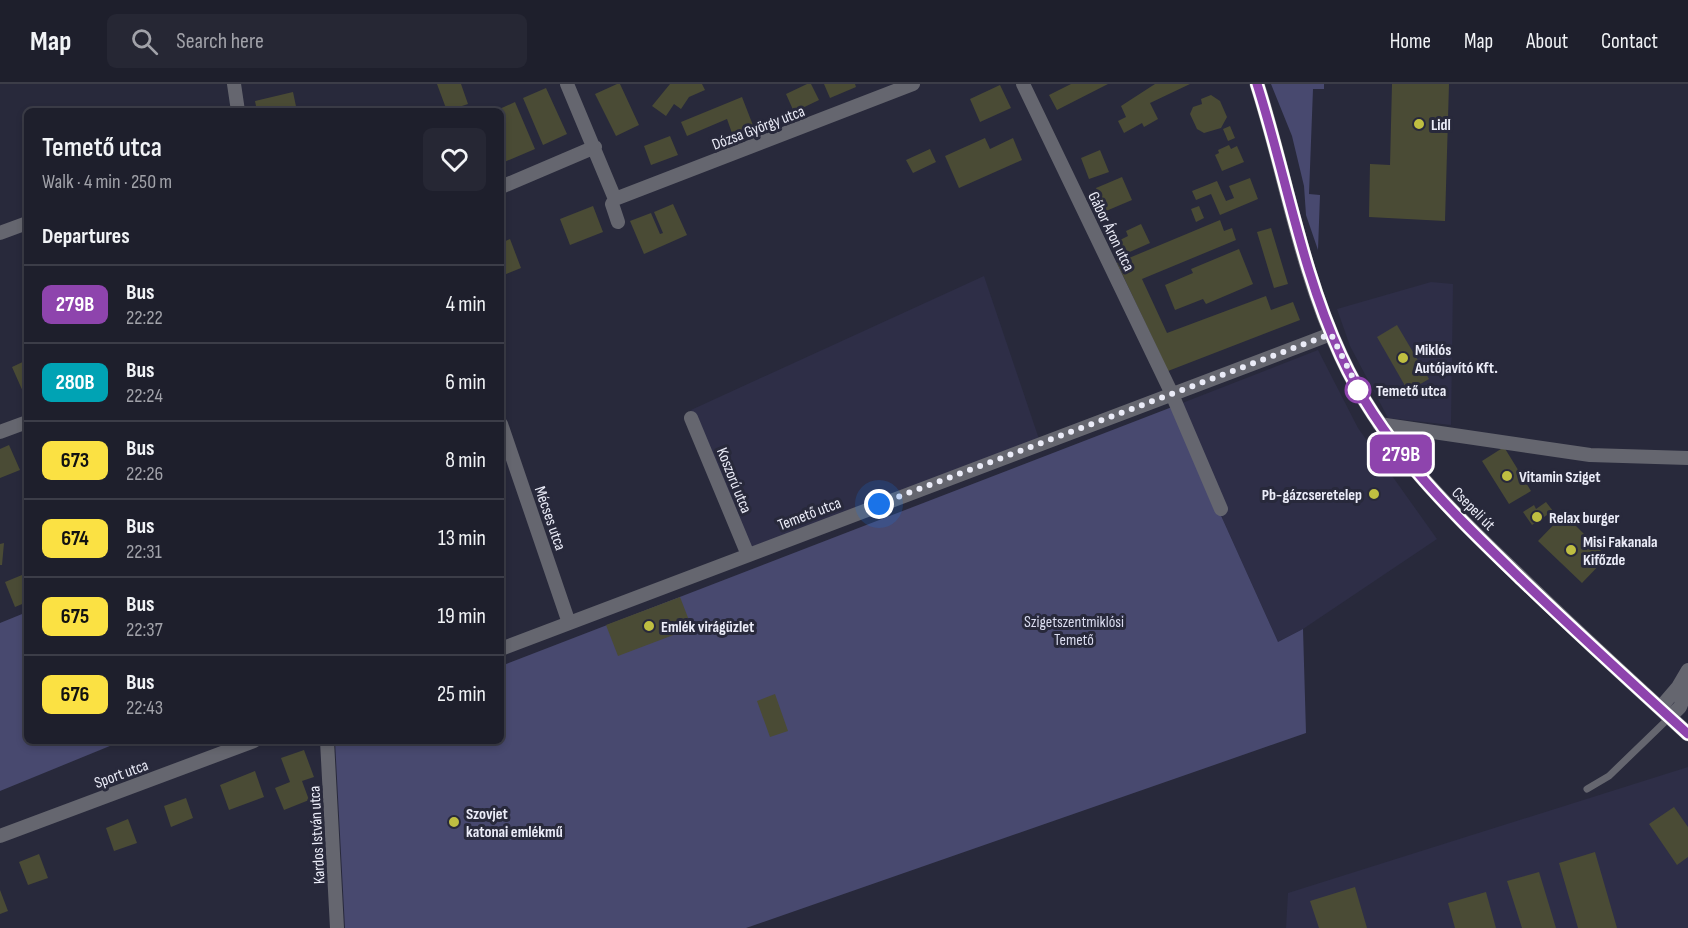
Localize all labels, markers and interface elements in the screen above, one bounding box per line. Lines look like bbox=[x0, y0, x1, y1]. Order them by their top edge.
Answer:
search box bbox=[107, 14, 527, 68]
text: Map bbox=[30, 25, 71, 58]
icon: search bbox=[128, 25, 161, 58]
text: Search here bbox=[176, 28, 264, 55]
text: Home bbox=[1390, 29, 1431, 54]
text: Map bbox=[1464, 29, 1493, 54]
text: About bbox=[1526, 29, 1568, 54]
text: Contact bbox=[1601, 29, 1658, 54]
street label: Dózsa György utca bbox=[709, 102, 808, 155]
place label: Lidl bbox=[1431, 116, 1451, 135]
marker: Lidl bbox=[1412, 117, 1426, 131]
button: heart bbox=[423, 128, 486, 191]
text: Temető utca bbox=[42, 131, 162, 164]
text: Walk · 4 min · 250 m bbox=[42, 170, 172, 194]
street label: Gábor Áron utca bbox=[1083, 189, 1138, 274]
text: Departures bbox=[42, 223, 130, 250]
text: Bus bbox=[126, 279, 155, 306]
text: 4 min bbox=[446, 291, 486, 318]
text: 279B bbox=[56, 292, 94, 317]
text: 22:22 bbox=[126, 306, 163, 330]
place label: Miklós Autójavító Kft. bbox=[1414, 341, 1498, 378]
marker: Miklós Autójavító Kft. bbox=[1396, 351, 1410, 365]
text: Bus bbox=[126, 357, 155, 384]
text: 6 min bbox=[445, 369, 486, 396]
text: 280B bbox=[55, 370, 95, 395]
marker: Temető utca bbox=[1345, 377, 1371, 403]
place label: Temető utca bbox=[1376, 382, 1446, 401]
text: 22:24 bbox=[126, 384, 163, 408]
line badge: 279B bbox=[1359, 434, 1443, 473]
text: Bus bbox=[126, 435, 155, 462]
text: 279B bbox=[1382, 442, 1420, 467]
street label: Koszorú utca bbox=[712, 445, 755, 516]
text: 8 min bbox=[445, 447, 486, 474]
text: 673 bbox=[61, 448, 89, 473]
text: 22:26 bbox=[126, 462, 163, 486]
place label: Vitamin Sziget bbox=[1519, 468, 1601, 487]
marker: Vitamin Sziget bbox=[1500, 469, 1514, 483]
street label: Mécses utca bbox=[530, 484, 569, 553]
street label: Csepeli út bbox=[1447, 484, 1499, 535]
place label: Pb-gázcseretelep bbox=[1262, 486, 1362, 505]
marker: Pb-gázcseretelep bbox=[1367, 487, 1381, 501]
your location bbox=[864, 489, 894, 519]
street label: Temető utca bbox=[775, 494, 844, 535]
place label: Relax burger bbox=[1549, 509, 1619, 528]
marker: Relax burger bbox=[1530, 510, 1544, 524]
text: Bus bbox=[126, 513, 155, 540]
text: 13 min bbox=[438, 525, 486, 552]
text: 674 bbox=[61, 526, 89, 551]
place label: Misi Fakanala Kifőzde bbox=[1583, 533, 1658, 570]
text: 22:31 bbox=[126, 540, 162, 564]
marker: Misi Fakanala Kifőzde bbox=[1564, 543, 1578, 557]
text: Bus bbox=[126, 591, 155, 618]
text: 19 min bbox=[437, 603, 486, 630]
text: 675 bbox=[61, 604, 89, 629]
park label: Szigetszentmiklósi Temető bbox=[1024, 613, 1124, 650]
text: 22:37 bbox=[126, 618, 163, 642]
place label: Emlék virágüzlet bbox=[661, 618, 754, 637]
marker: Emlék virágüzlet bbox=[642, 619, 656, 633]
text: Bus bbox=[126, 669, 155, 696]
text: 25 min bbox=[437, 681, 486, 708]
text: 676 bbox=[61, 682, 89, 707]
text: 22:43 bbox=[126, 696, 163, 720]
street label: Sport utca bbox=[92, 756, 151, 793]
street label: Kardos István utca bbox=[305, 785, 330, 885]
place label: Szovjet katonai emlékmű bbox=[466, 805, 563, 842]
marker: Szovjet katonai emlékmű bbox=[447, 815, 461, 829]

